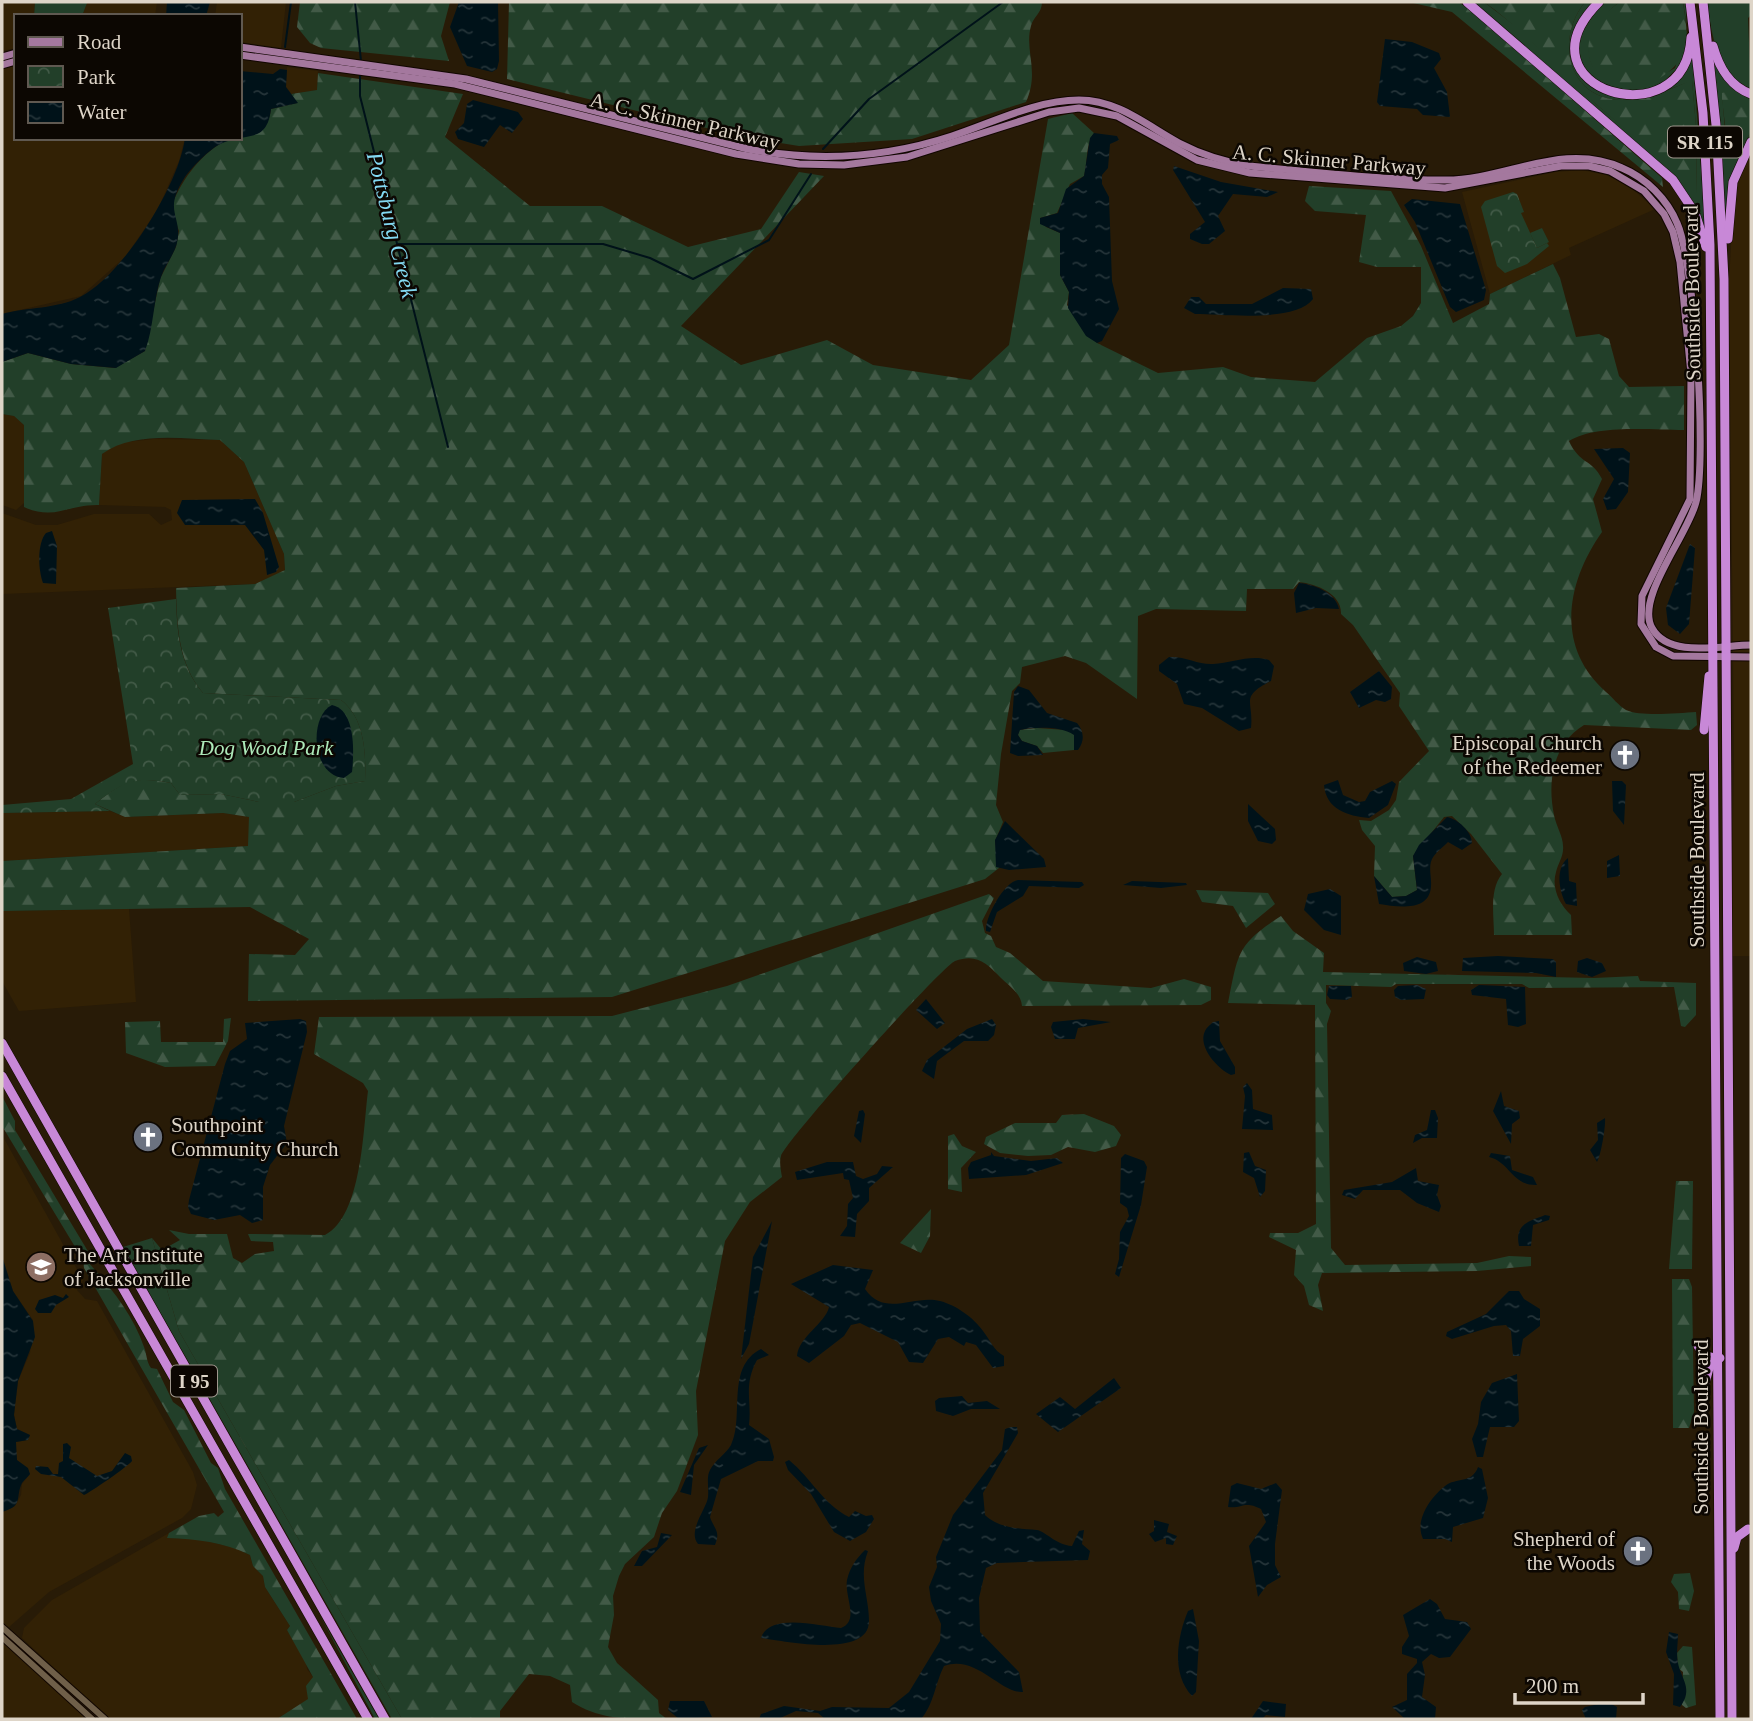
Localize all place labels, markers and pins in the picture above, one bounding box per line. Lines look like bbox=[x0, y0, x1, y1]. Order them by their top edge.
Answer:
place label: Episcopal Church of the Redeemer bbox=[1452, 731, 1602, 779]
church icon: Episcopal Church of the Redeemer bbox=[1608, 738, 1642, 772]
place label: Southpoint Community Church bbox=[171, 1113, 339, 1161]
church icon: Southpoint Community Church bbox=[131, 1120, 165, 1154]
place label: The Art Institute of Jacksonville bbox=[64, 1243, 203, 1291]
school or university icon: The Art Institute of Jacksonville bbox=[24, 1250, 58, 1284]
place label: Shepherd of the Woods bbox=[1513, 1527, 1615, 1575]
church icon: Shepherd of the Woods bbox=[1621, 1534, 1655, 1568]

